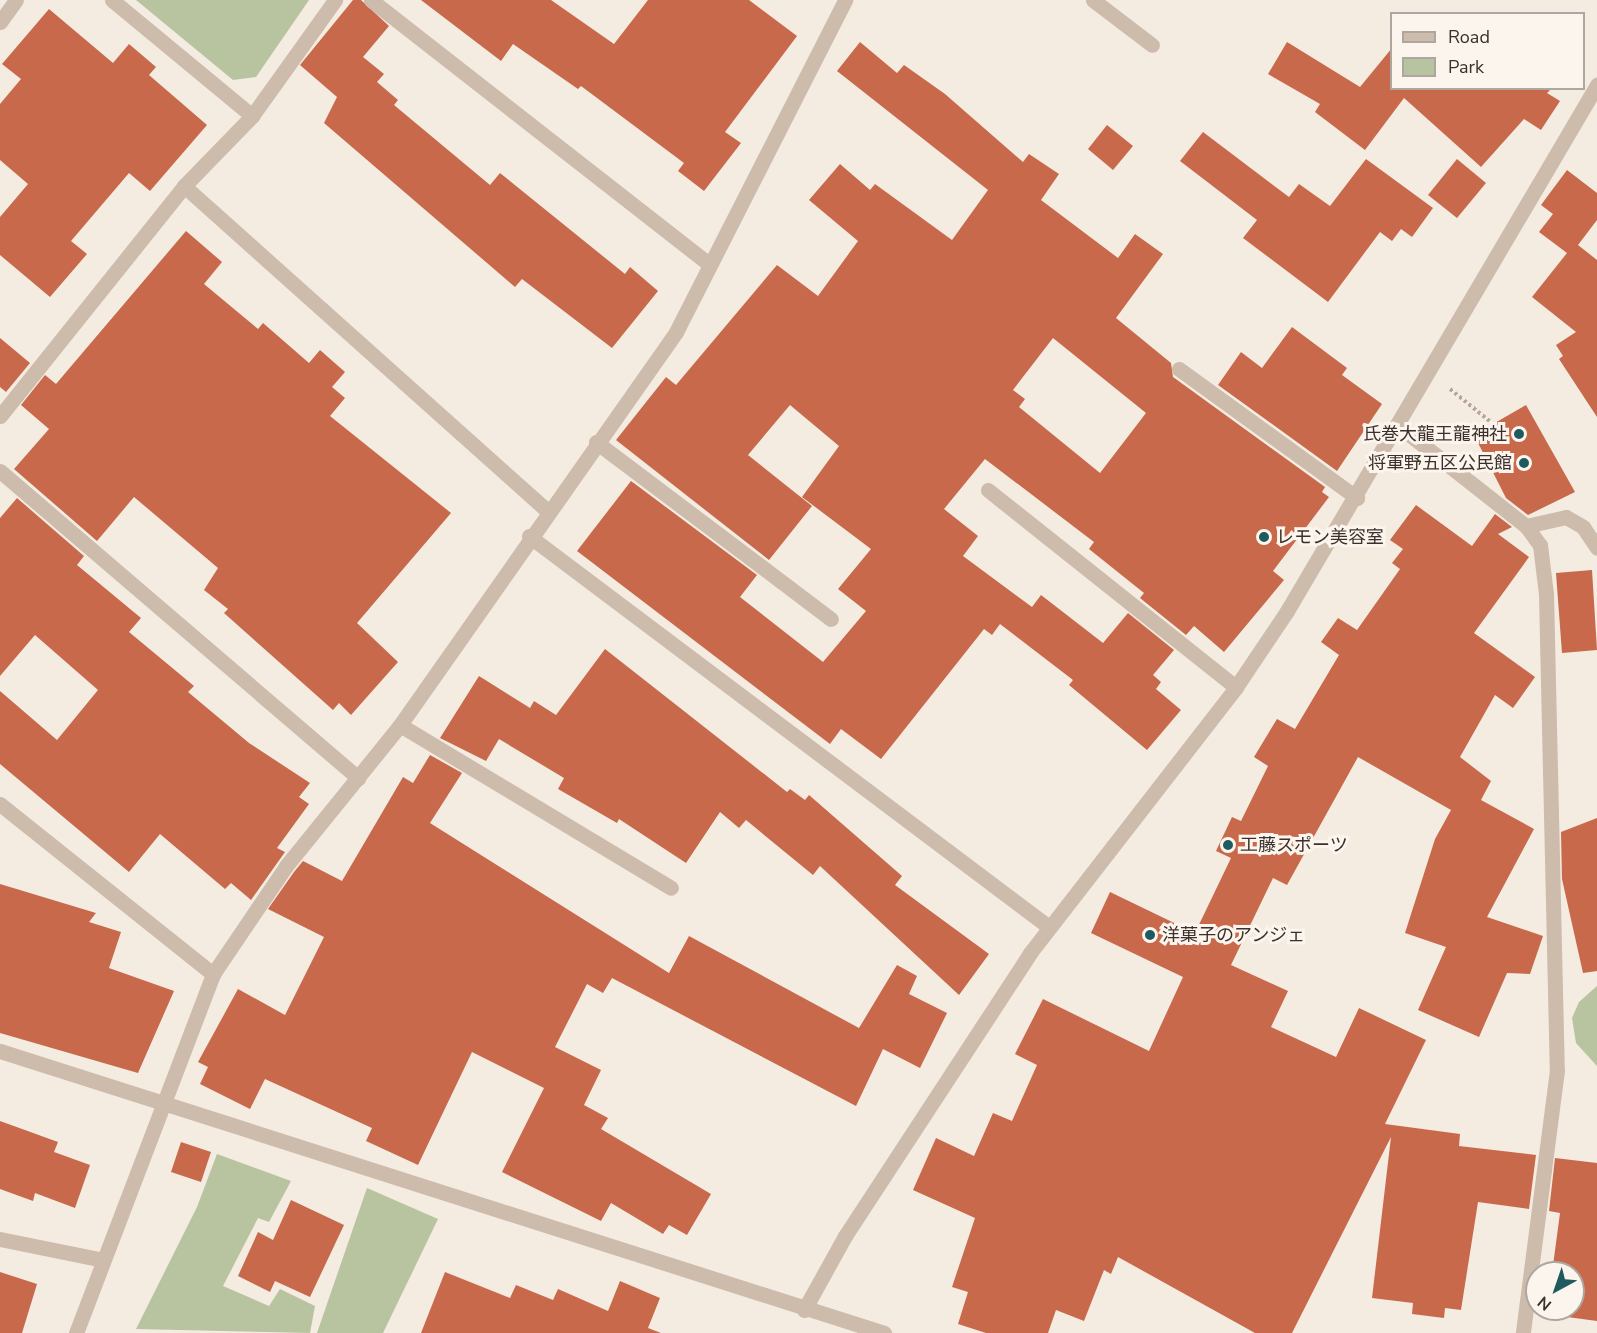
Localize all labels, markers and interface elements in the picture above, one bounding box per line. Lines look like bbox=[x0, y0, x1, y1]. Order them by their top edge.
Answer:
legend bbox=[1390, 12, 1585, 90]
text: Road bbox=[1448, 25, 1490, 49]
text: Park bbox=[1448, 55, 1484, 79]
place label: 氏巻大龍王龍神社 bbox=[1363, 423, 1507, 445]
marker: 氏巻大龍王龍神社 bbox=[1512, 427, 1526, 441]
place label: 将軍野五区公民館 bbox=[1368, 452, 1512, 474]
marker: 将軍野五区公民館 bbox=[1517, 456, 1531, 470]
place label: レモン美容室 bbox=[1276, 526, 1384, 548]
marker: レモン美容室 bbox=[1257, 530, 1271, 544]
place label: 工藤スポーツ bbox=[1240, 834, 1348, 856]
marker: 工藤スポーツ bbox=[1221, 838, 1235, 852]
place label: 洋菓子のアンジェ bbox=[1162, 924, 1306, 946]
marker: 洋菓子のアンジェ bbox=[1143, 928, 1157, 942]
north arrow bbox=[1525, 1261, 1585, 1321]
text: N bbox=[1533, 1291, 1556, 1316]

